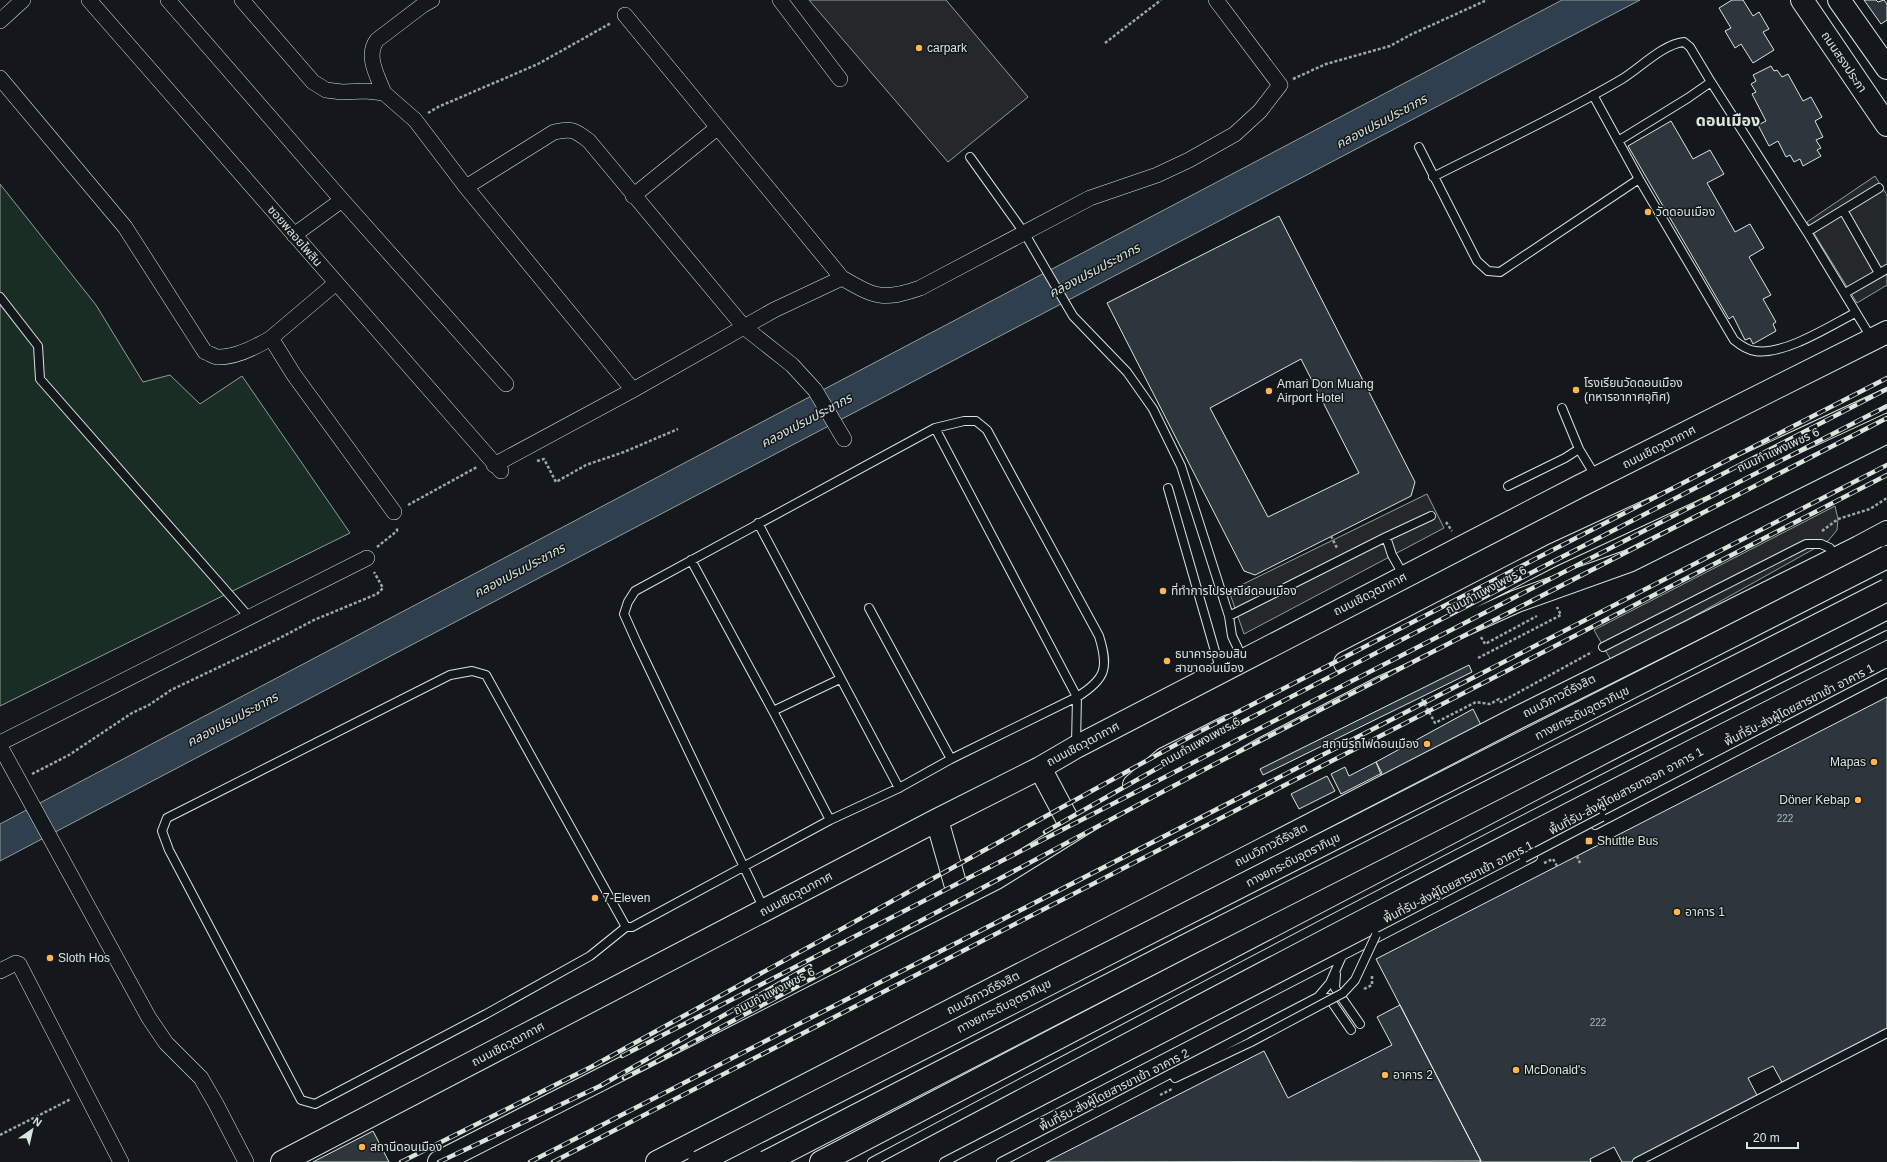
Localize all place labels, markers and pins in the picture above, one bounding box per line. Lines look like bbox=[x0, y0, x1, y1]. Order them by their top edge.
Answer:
place label: carpark bbox=[927, 41, 968, 55]
marker: carpark bbox=[914, 43, 924, 53]
place label: วัดดอนเมือง bbox=[1656, 205, 1715, 219]
marker: วัดดอนเมือง bbox=[1643, 207, 1653, 217]
place label: โรงเรียนวัดดอนเมือง (ทหารอากาศอุทิศ) bbox=[1584, 376, 1683, 404]
place label: Amari Don Muang Airport Hotel bbox=[1277, 377, 1374, 405]
marker: โรงเรียนวัดดอนเมือง (ทหารอากาศอุทิศ) bbox=[1571, 385, 1581, 395]
marker: Amari Don Muang Airport Hotel bbox=[1264, 386, 1274, 396]
place label: ที่ทำการไปรษณีย์ดอนเมือง bbox=[1171, 582, 1297, 598]
marker: ที่ทำการไปรษณีย์ดอนเมือง bbox=[1158, 586, 1168, 596]
place label: ธนาคารออมสิน สาขาดอนเมือง bbox=[1175, 647, 1247, 675]
marker: ธนาคารออมสิน สาขาดอนเมือง bbox=[1162, 656, 1172, 666]
place label: สถานีรถไฟดอนเมือง bbox=[1322, 737, 1419, 751]
marker: สถานีรถไฟดอนเมือง bbox=[1422, 739, 1432, 749]
place label: Mapas bbox=[1830, 755, 1866, 769]
marker: Mapas bbox=[1869, 757, 1879, 767]
place label: Döner Kebap bbox=[1779, 793, 1850, 807]
marker: Döner Kebap bbox=[1853, 795, 1863, 805]
place label: Shuttle Bus bbox=[1597, 834, 1658, 848]
marker: Shuttle Bus bbox=[1584, 836, 1594, 846]
place label: 7-Eleven bbox=[603, 891, 650, 905]
marker: 7-Eleven bbox=[590, 893, 600, 903]
place label: อาคาร 1 bbox=[1685, 905, 1725, 919]
marker: อาคาร 1 bbox=[1672, 907, 1682, 917]
place label: Sloth Hos bbox=[58, 951, 110, 965]
marker: Sloth Hos bbox=[45, 953, 55, 963]
place label: McDonald's bbox=[1524, 1063, 1586, 1077]
marker: McDonald's bbox=[1511, 1065, 1521, 1075]
place label: อาคาร 2 bbox=[1393, 1068, 1433, 1082]
marker: อาคาร 2 bbox=[1380, 1070, 1390, 1080]
place label: สถานีดอนเมือง bbox=[370, 1140, 442, 1154]
marker: สถานีดอนเมือง bbox=[357, 1142, 367, 1152]

